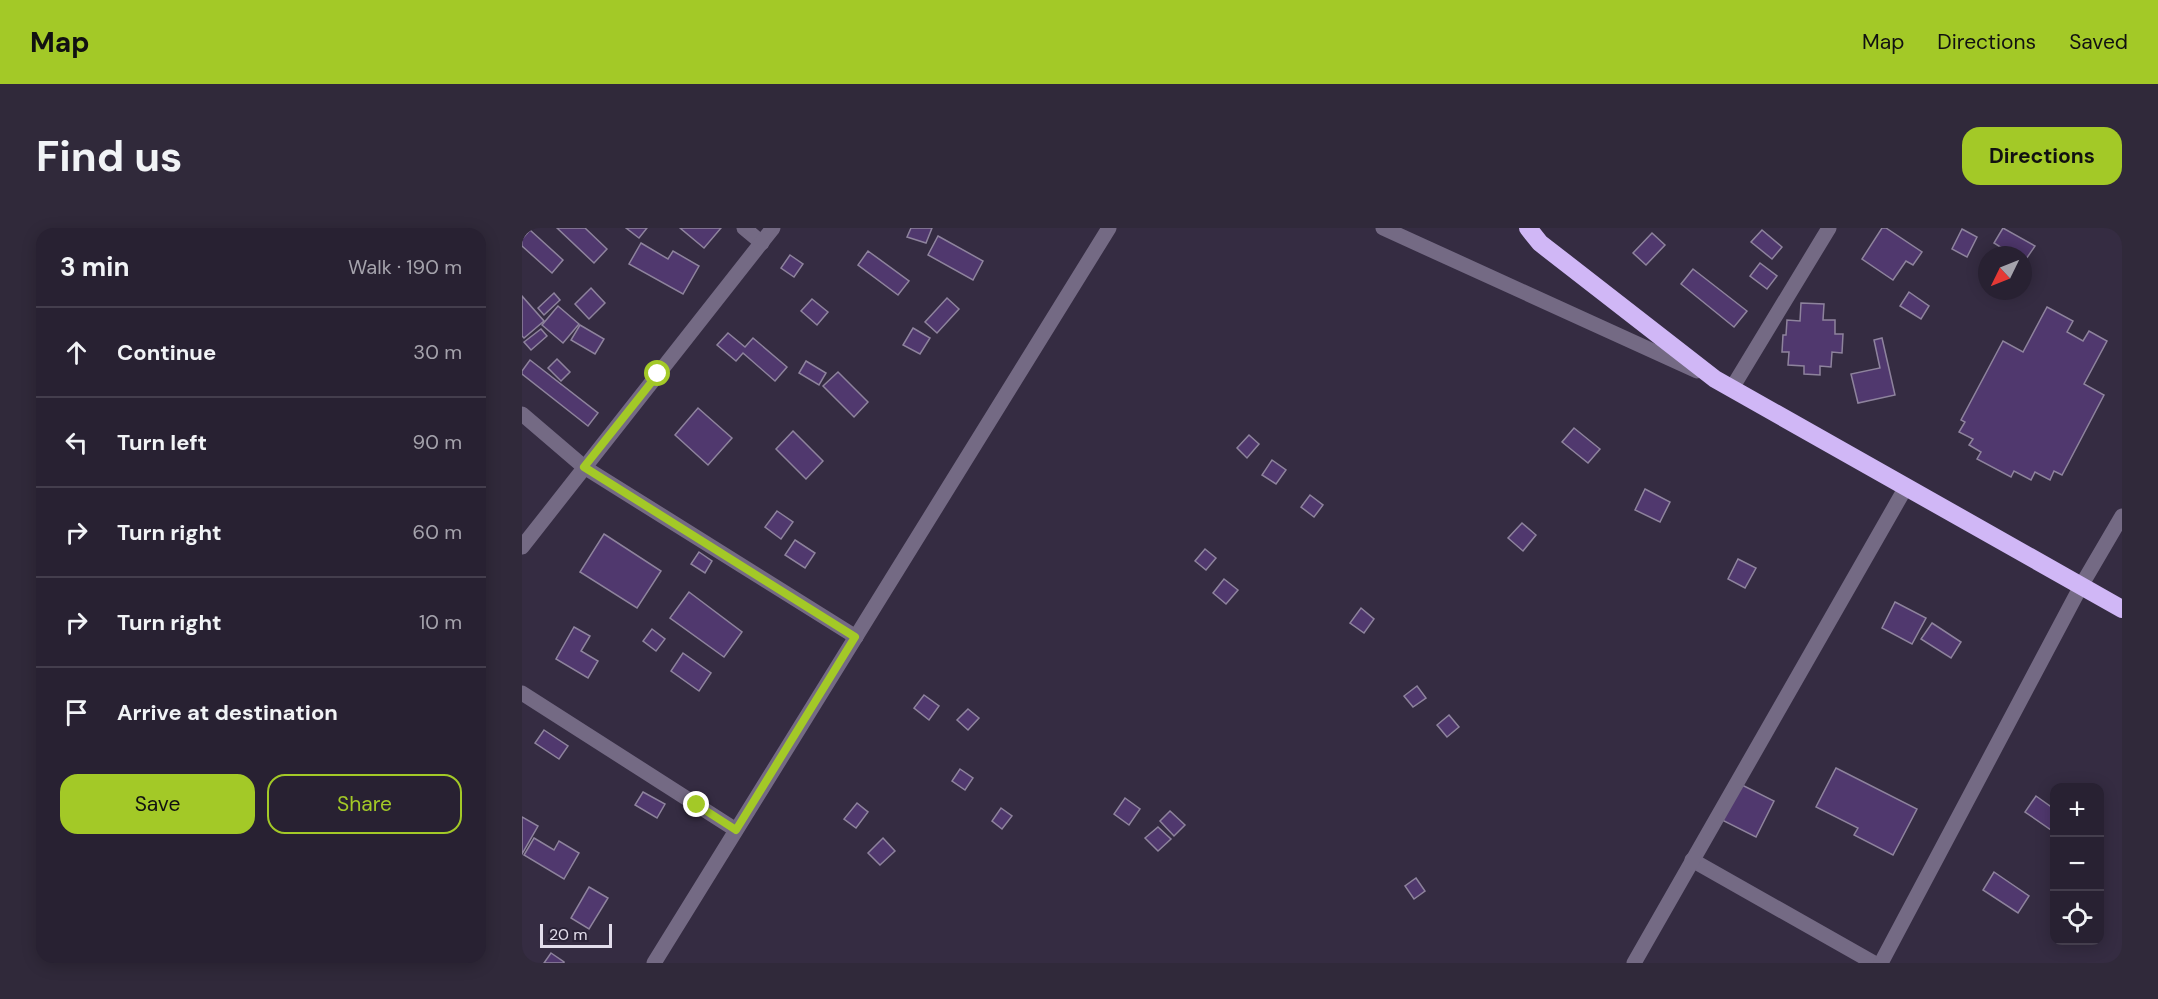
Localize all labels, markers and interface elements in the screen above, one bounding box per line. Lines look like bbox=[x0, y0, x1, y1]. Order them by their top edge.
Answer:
text: Map bbox=[30, 24, 90, 61]
text: Map bbox=[1862, 28, 1904, 56]
text: Directions bbox=[1937, 28, 2036, 56]
text: Saved bbox=[2069, 28, 2128, 56]
button: Directions bbox=[1962, 127, 2122, 185]
text: Find us bbox=[36, 129, 182, 184]
north arrow bbox=[1978, 246, 2032, 300]
text: 3 min bbox=[60, 250, 129, 284]
text: Walk · 190 m bbox=[348, 254, 462, 280]
icon: ahead bbox=[60, 336, 93, 369]
text: Continue bbox=[117, 338, 216, 367]
text: 30 m bbox=[413, 339, 462, 365]
route start bbox=[644, 360, 670, 386]
icon: left bbox=[60, 426, 93, 459]
text: Turn left bbox=[117, 428, 207, 457]
text: 90 m bbox=[413, 429, 462, 455]
icon: right bbox=[60, 516, 93, 549]
text: Turn right bbox=[117, 518, 222, 547]
text: 60 m bbox=[413, 519, 462, 545]
icon: right bbox=[60, 606, 93, 639]
text: Turn right bbox=[117, 608, 222, 637]
text: 10 m bbox=[419, 609, 462, 635]
icon: arrive bbox=[60, 696, 93, 729]
text: Arrive at destination bbox=[117, 698, 338, 727]
button: Save bbox=[60, 774, 255, 834]
button: Share bbox=[267, 774, 462, 834]
map controls bbox=[2050, 783, 2104, 945]
button: + bbox=[2050, 783, 2104, 837]
route end bbox=[683, 791, 709, 817]
button: − bbox=[2050, 837, 2104, 891]
button: locate bbox=[2050, 891, 2104, 945]
scale bar bbox=[540, 921, 612, 948]
text: 20 m bbox=[549, 924, 588, 945]

